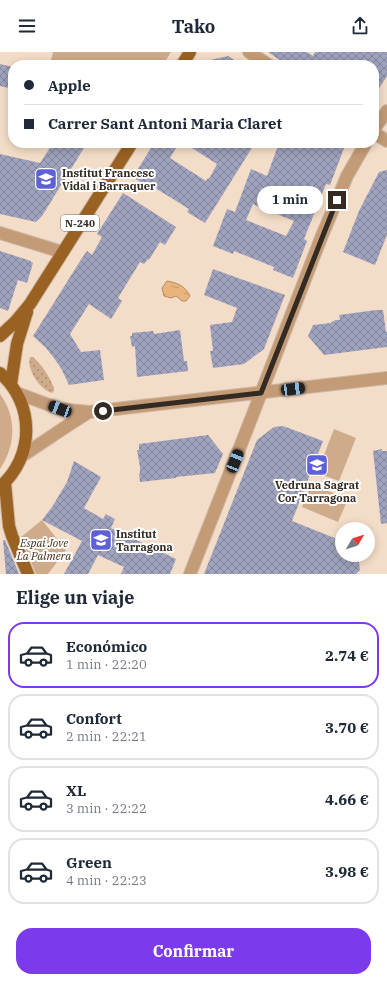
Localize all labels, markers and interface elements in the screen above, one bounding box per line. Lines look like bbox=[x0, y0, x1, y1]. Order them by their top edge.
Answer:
icon: menu bbox=[16, 15, 38, 37]
text: Tako bbox=[172, 15, 215, 38]
icon: share bbox=[349, 15, 371, 37]
text: Apple bbox=[48, 76, 91, 95]
text: Carrer Sant Antoni Maria Claret bbox=[48, 114, 282, 133]
school or university icon: Institut Francesc Vidal i Barraquer bbox=[33, 166, 59, 192]
place label: Institut Francesc Vidal i Barraquer bbox=[62, 166, 156, 193]
callout: 1 min bbox=[257, 186, 323, 214]
text: 1 min bbox=[272, 191, 308, 208]
route end bbox=[328, 191, 346, 209]
road number: N-240 bbox=[61, 215, 99, 231]
car bbox=[280, 382, 306, 396]
car bbox=[47, 399, 73, 419]
route start bbox=[94, 402, 112, 420]
car bbox=[225, 448, 245, 474]
school or university icon: Vedruna Sagrat Cor Tarragona bbox=[304, 452, 330, 478]
place label: Vedruna Sagrat Cor Tarragona bbox=[275, 478, 359, 505]
north arrow bbox=[335, 522, 375, 562]
map controls bbox=[335, 522, 375, 562]
school or university icon: Institut Tarragona bbox=[88, 527, 114, 553]
place label: Institut Tarragona bbox=[116, 527, 173, 554]
park label: Espai Jove La Palmera bbox=[16, 536, 71, 563]
text: Elige un viaje bbox=[16, 586, 134, 609]
icon: car bbox=[18, 637, 54, 673]
text: Económico bbox=[66, 637, 147, 656]
text: 2.74 € bbox=[325, 646, 369, 665]
text: 1 min · 22:20 bbox=[66, 656, 147, 673]
icon: car bbox=[18, 709, 54, 745]
text: Confort bbox=[66, 709, 122, 728]
text: 3.70 € bbox=[325, 718, 369, 737]
text: 2 min · 22:21 bbox=[66, 728, 147, 745]
icon: car bbox=[18, 781, 54, 817]
text: XL bbox=[66, 781, 86, 800]
text: 4.66 € bbox=[325, 790, 369, 809]
text: 3 min · 22:22 bbox=[66, 800, 147, 817]
icon: car bbox=[18, 853, 54, 889]
text: Green bbox=[66, 853, 112, 872]
text: 3.98 € bbox=[325, 862, 369, 881]
text: 4 min · 22:23 bbox=[66, 872, 147, 889]
button: Confirmar bbox=[16, 928, 371, 974]

